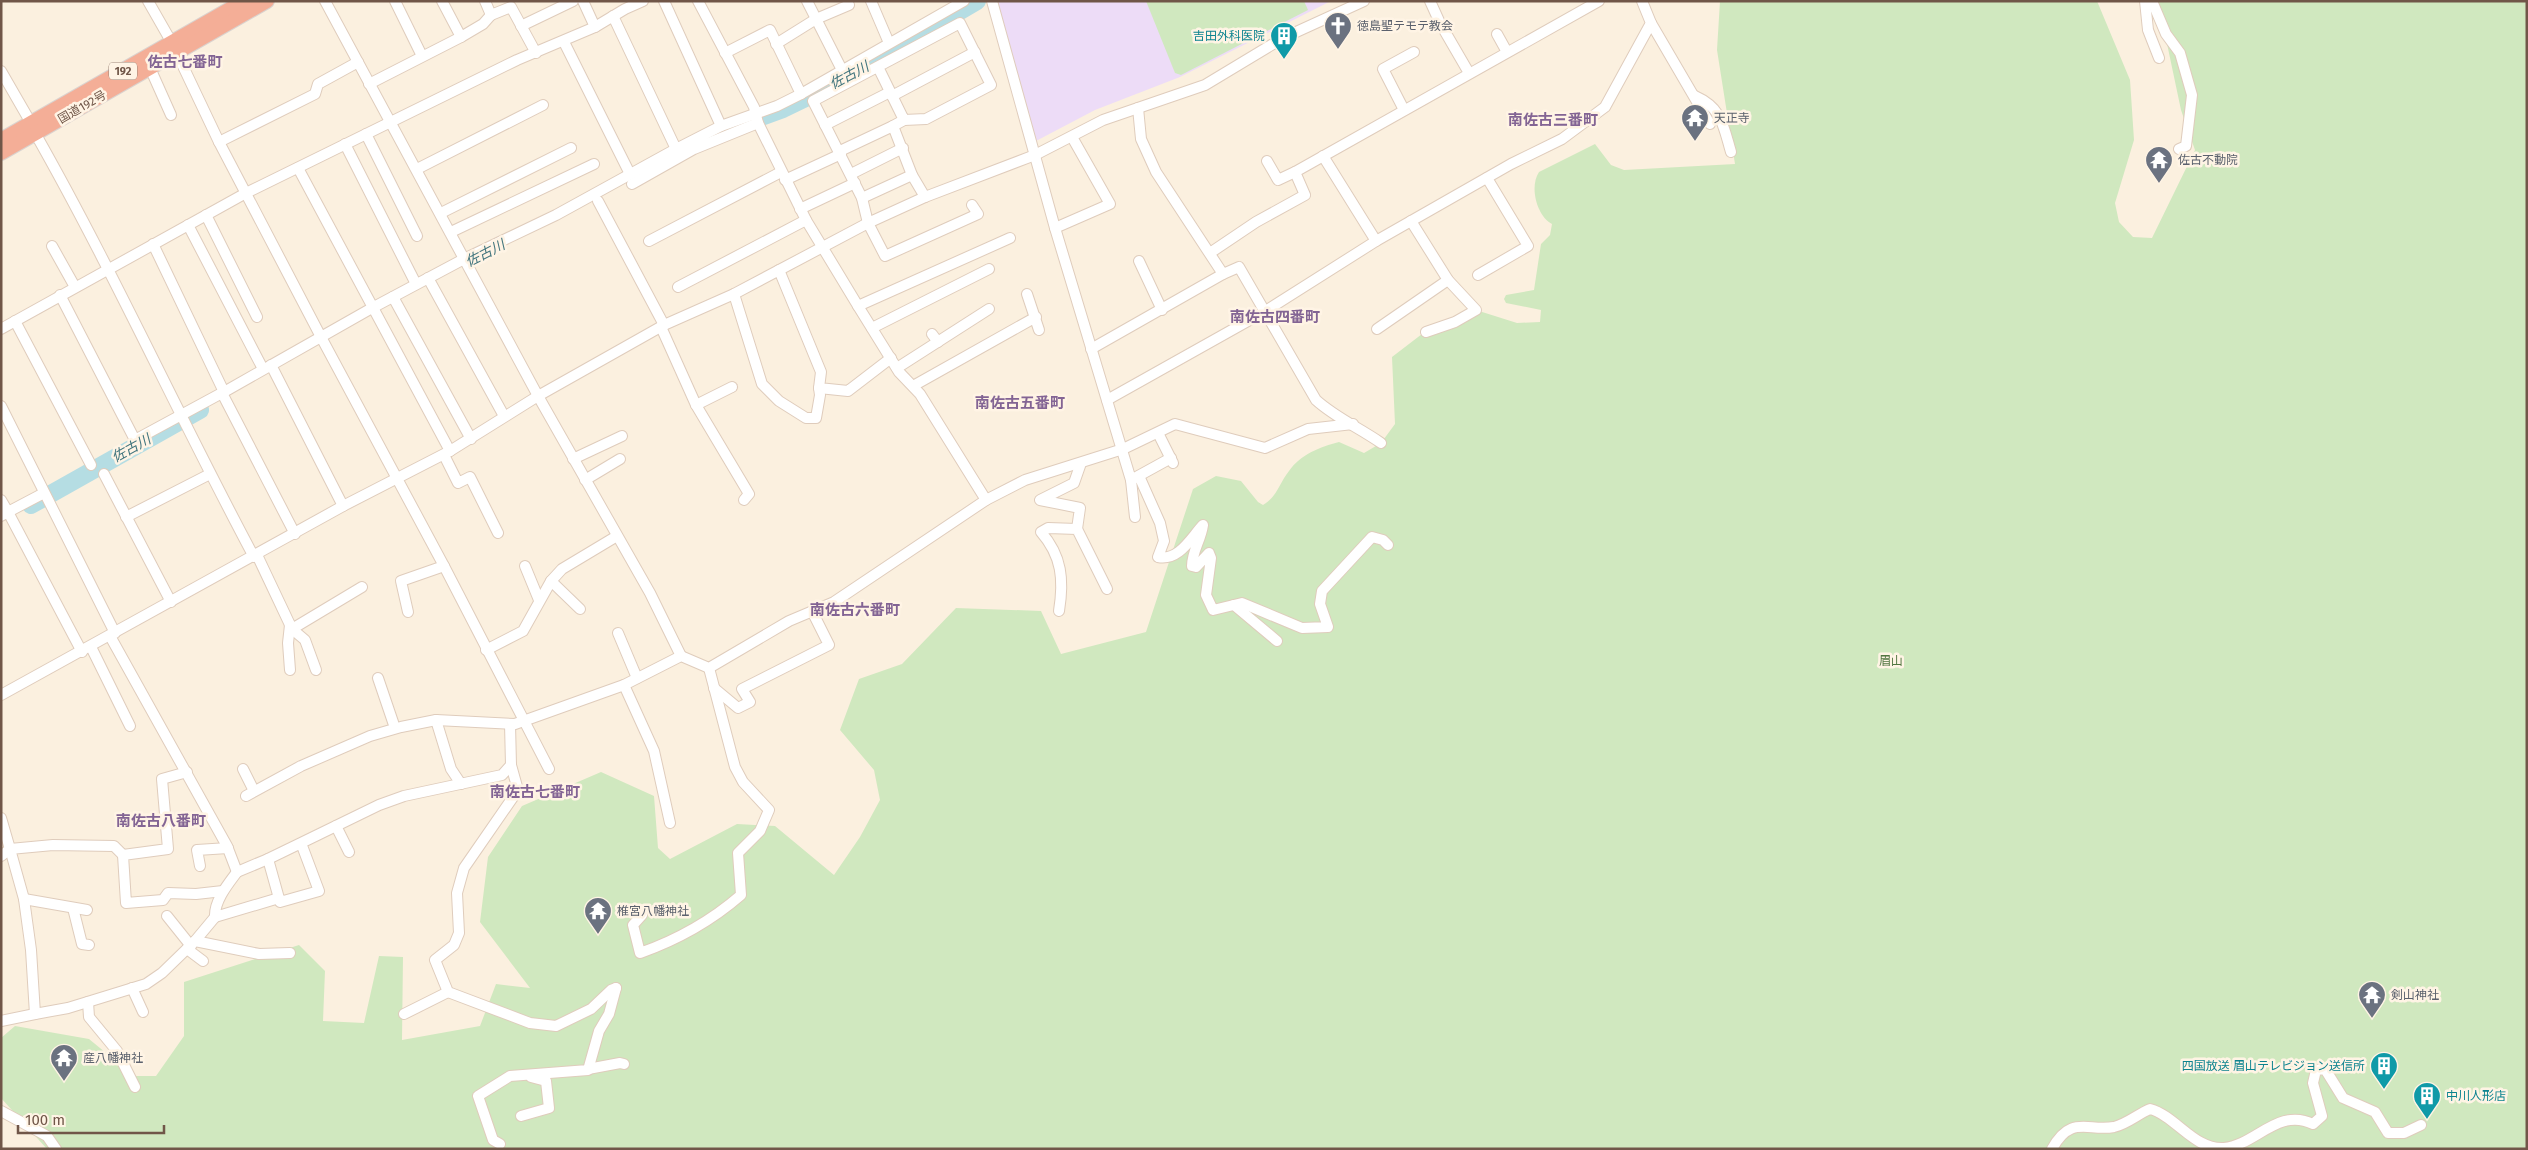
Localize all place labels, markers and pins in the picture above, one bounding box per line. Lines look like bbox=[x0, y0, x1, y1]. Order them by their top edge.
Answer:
church icon: 徳島聖テモテ教会 bbox=[1323, 11, 1353, 50]
place label: 徳島聖テモテ教会 bbox=[1357, 19, 1453, 33]
building icon: 吉田外科医院 bbox=[1269, 21, 1299, 60]
place label: 吉田外科医院 bbox=[1193, 29, 1265, 43]
temple icon: 天正寺 bbox=[1680, 103, 1710, 142]
place label: 天正寺 bbox=[1714, 111, 1750, 125]
temple icon: 佐古不動院 bbox=[2144, 145, 2174, 184]
place label: 佐古不動院 bbox=[2178, 153, 2238, 167]
temple icon: 椎宮八幡神社 bbox=[583, 896, 613, 935]
place label: 椎宮八幡神社 bbox=[617, 904, 689, 918]
temple icon: 剣山神社 bbox=[2357, 980, 2387, 1019]
place label: 剣山神社 bbox=[2391, 988, 2439, 1002]
temple icon: 産八幡神社 bbox=[49, 1043, 79, 1082]
place label: 産八幡神社 bbox=[83, 1051, 143, 1065]
building icon: 四国放送 眉山テレビジョン送信所 bbox=[2369, 1051, 2399, 1090]
place label: 四国放送 眉山テレビジョン送信所 bbox=[2182, 1059, 2365, 1073]
building icon: 中川人形店 bbox=[2412, 1081, 2442, 1120]
place label: 中川人形店 bbox=[2446, 1089, 2506, 1103]

